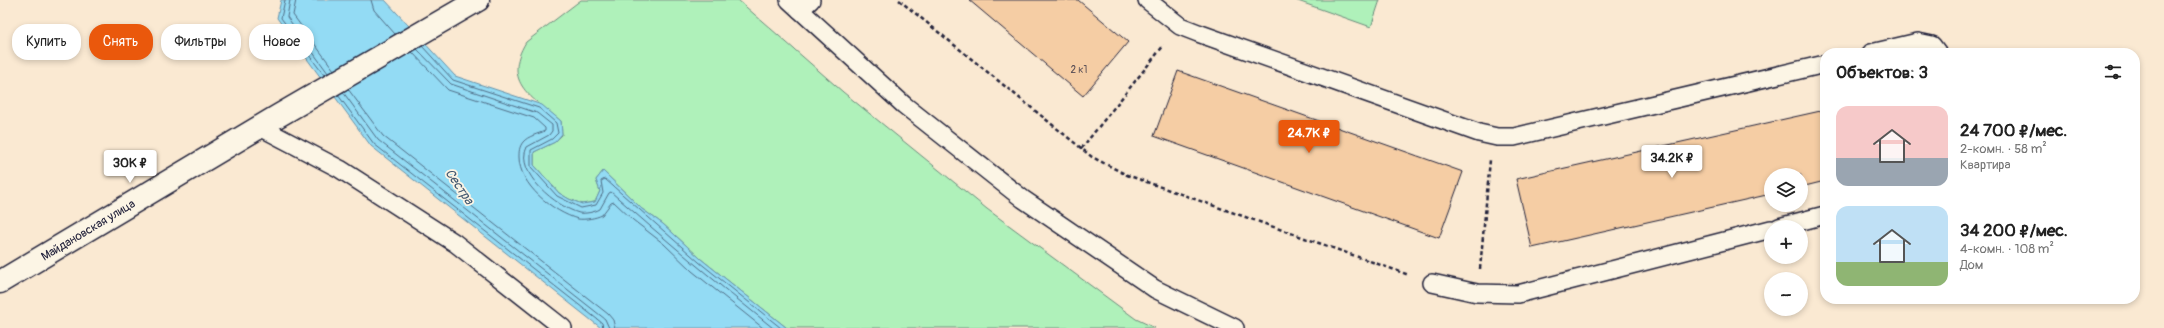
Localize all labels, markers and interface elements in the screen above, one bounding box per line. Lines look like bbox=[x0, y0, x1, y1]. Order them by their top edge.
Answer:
chip: Купить bbox=[12, 24, 81, 60]
chip: Снять bbox=[89, 24, 153, 60]
chip: Фильтры bbox=[161, 24, 241, 60]
chip: Новое bbox=[249, 24, 314, 60]
icon: filters bbox=[2102, 61, 2124, 83]
text: Объектов: 3 bbox=[1836, 62, 1928, 83]
house number: 2 к1 bbox=[1071, 64, 1087, 76]
pin: 24.7K ₽ bbox=[1272, 120, 1346, 154]
text: 24 700 ₽/мес. bbox=[1960, 120, 2067, 141]
icon: home bbox=[1868, 122, 1916, 170]
text: 24.7K ₽ bbox=[1288, 125, 1331, 141]
text: 2-комн. · 58 m² bbox=[1960, 141, 2047, 157]
pin: 34.2K ₽ bbox=[1635, 145, 1709, 179]
pin: 30K ₽ bbox=[102, 150, 158, 184]
text: 34.2K ₽ bbox=[1650, 150, 1694, 166]
text: 30K ₽ bbox=[113, 155, 147, 171]
text: Квартира bbox=[1960, 157, 2011, 173]
water label: Сестра bbox=[442, 166, 477, 208]
map controls bbox=[1764, 168, 1808, 316]
button: layers bbox=[1764, 168, 1808, 212]
street label: Майдановская улица bbox=[38, 196, 138, 264]
button: + bbox=[1764, 220, 1808, 264]
text: 34 200 ₽/мес. bbox=[1960, 220, 2068, 241]
icon: home bbox=[1868, 222, 1916, 270]
text: 4-комн. · 108 m² bbox=[1960, 241, 2054, 257]
text: Дом bbox=[1960, 257, 1983, 273]
button: − bbox=[1764, 272, 1808, 316]

